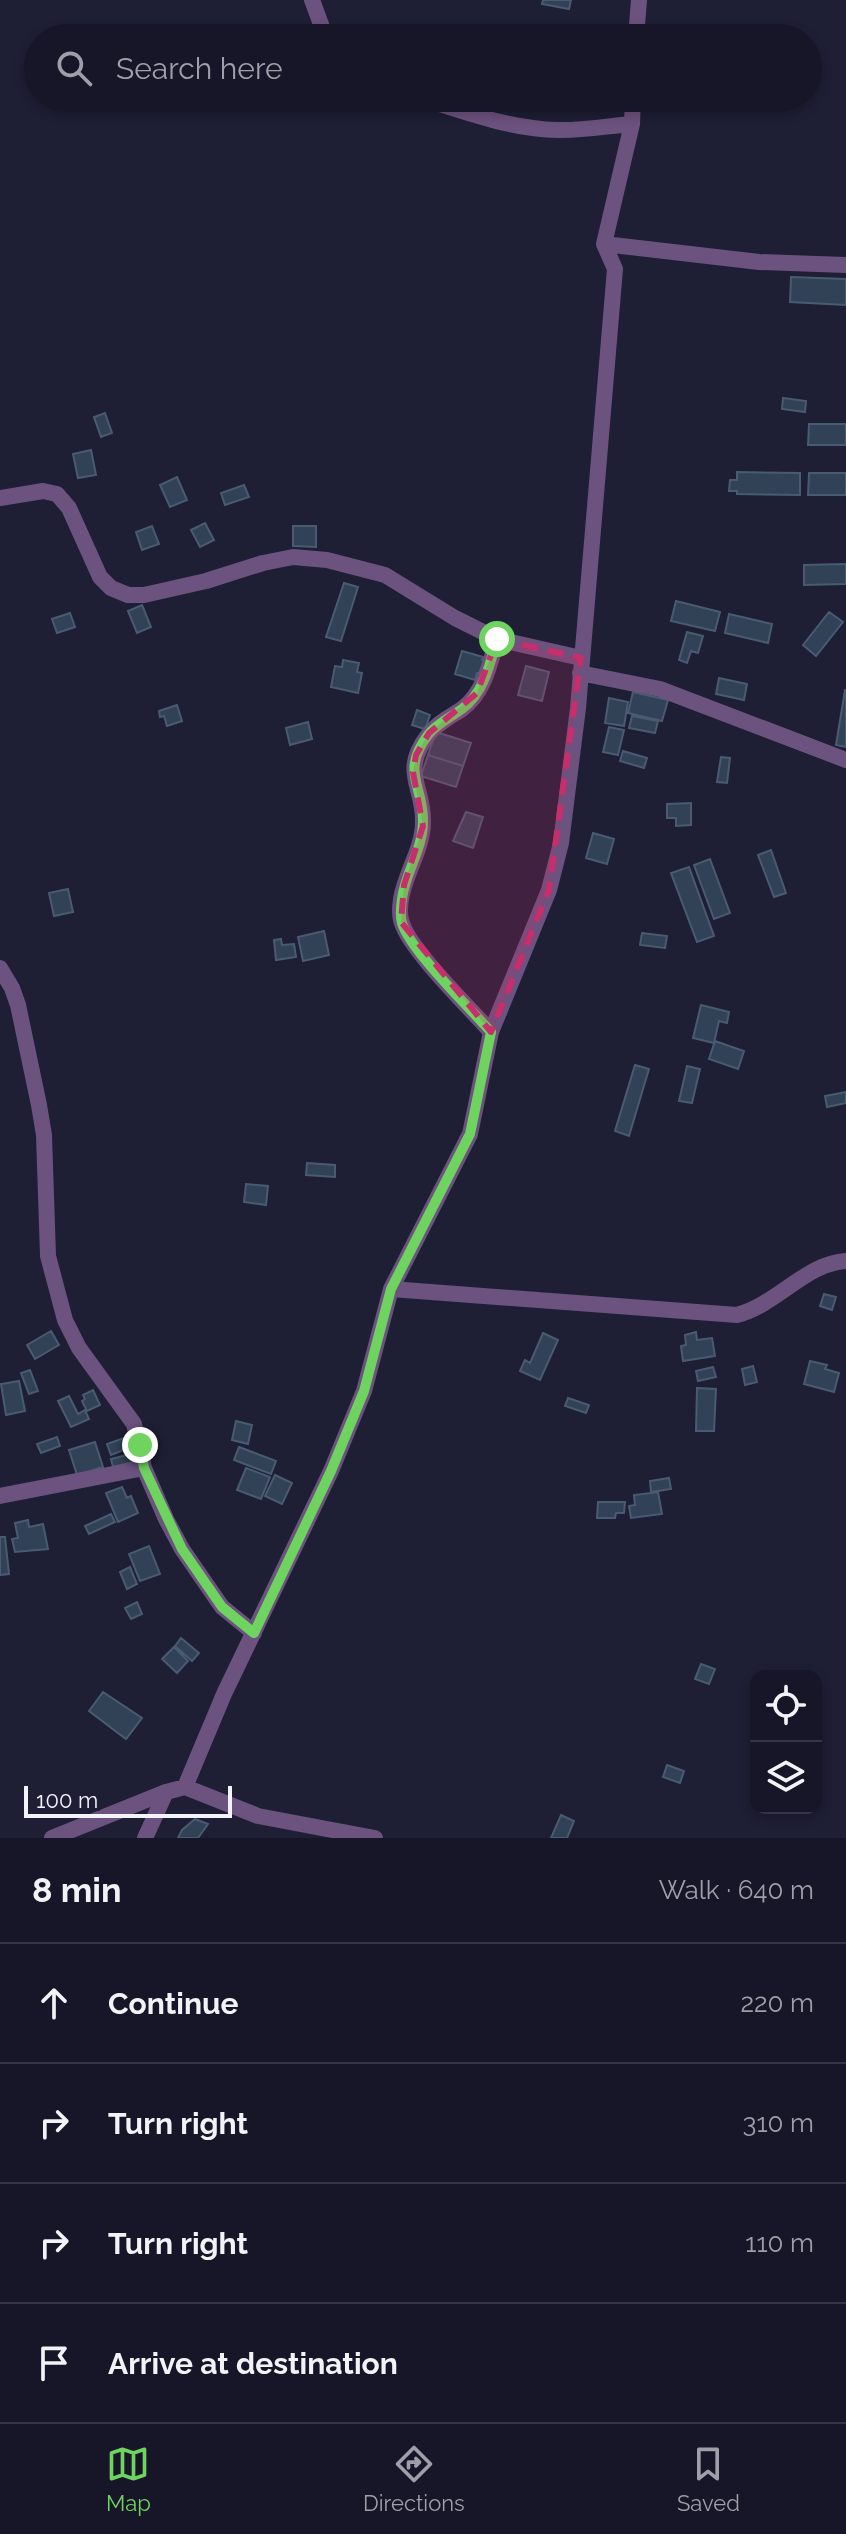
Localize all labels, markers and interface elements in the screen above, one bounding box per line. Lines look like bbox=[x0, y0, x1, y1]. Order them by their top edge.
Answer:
search box bbox=[24, 24, 822, 112]
icon: search bbox=[52, 46, 96, 90]
text: Search here bbox=[116, 51, 283, 86]
route start bbox=[479, 621, 515, 657]
route end bbox=[122, 1427, 158, 1463]
map controls bbox=[750, 1670, 822, 1814]
button: locate bbox=[750, 1670, 822, 1742]
button: layers bbox=[750, 1742, 822, 1814]
scale bar bbox=[24, 1782, 232, 1818]
text: 100 m bbox=[36, 1787, 98, 1813]
text: 8 min bbox=[32, 1870, 122, 1910]
text: Walk · 640 m bbox=[659, 1875, 814, 1905]
icon: ahead bbox=[32, 1981, 76, 2025]
text: Continue bbox=[108, 1986, 239, 2021]
text: 220 m bbox=[740, 1988, 814, 2018]
icon: right bbox=[32, 2101, 76, 2145]
text: Turn right bbox=[108, 2106, 248, 2141]
text: 310 m bbox=[743, 2108, 814, 2138]
icon: right bbox=[32, 2221, 76, 2265]
text: Turn right bbox=[108, 2226, 248, 2261]
text: 110 m bbox=[745, 2228, 814, 2258]
icon: arrive bbox=[32, 2341, 76, 2385]
text: Arrive at destination bbox=[108, 2346, 398, 2381]
tab: Map bbox=[106, 2442, 151, 2516]
tab: Directions bbox=[363, 2442, 465, 2516]
tab: Saved bbox=[677, 2442, 740, 2516]

